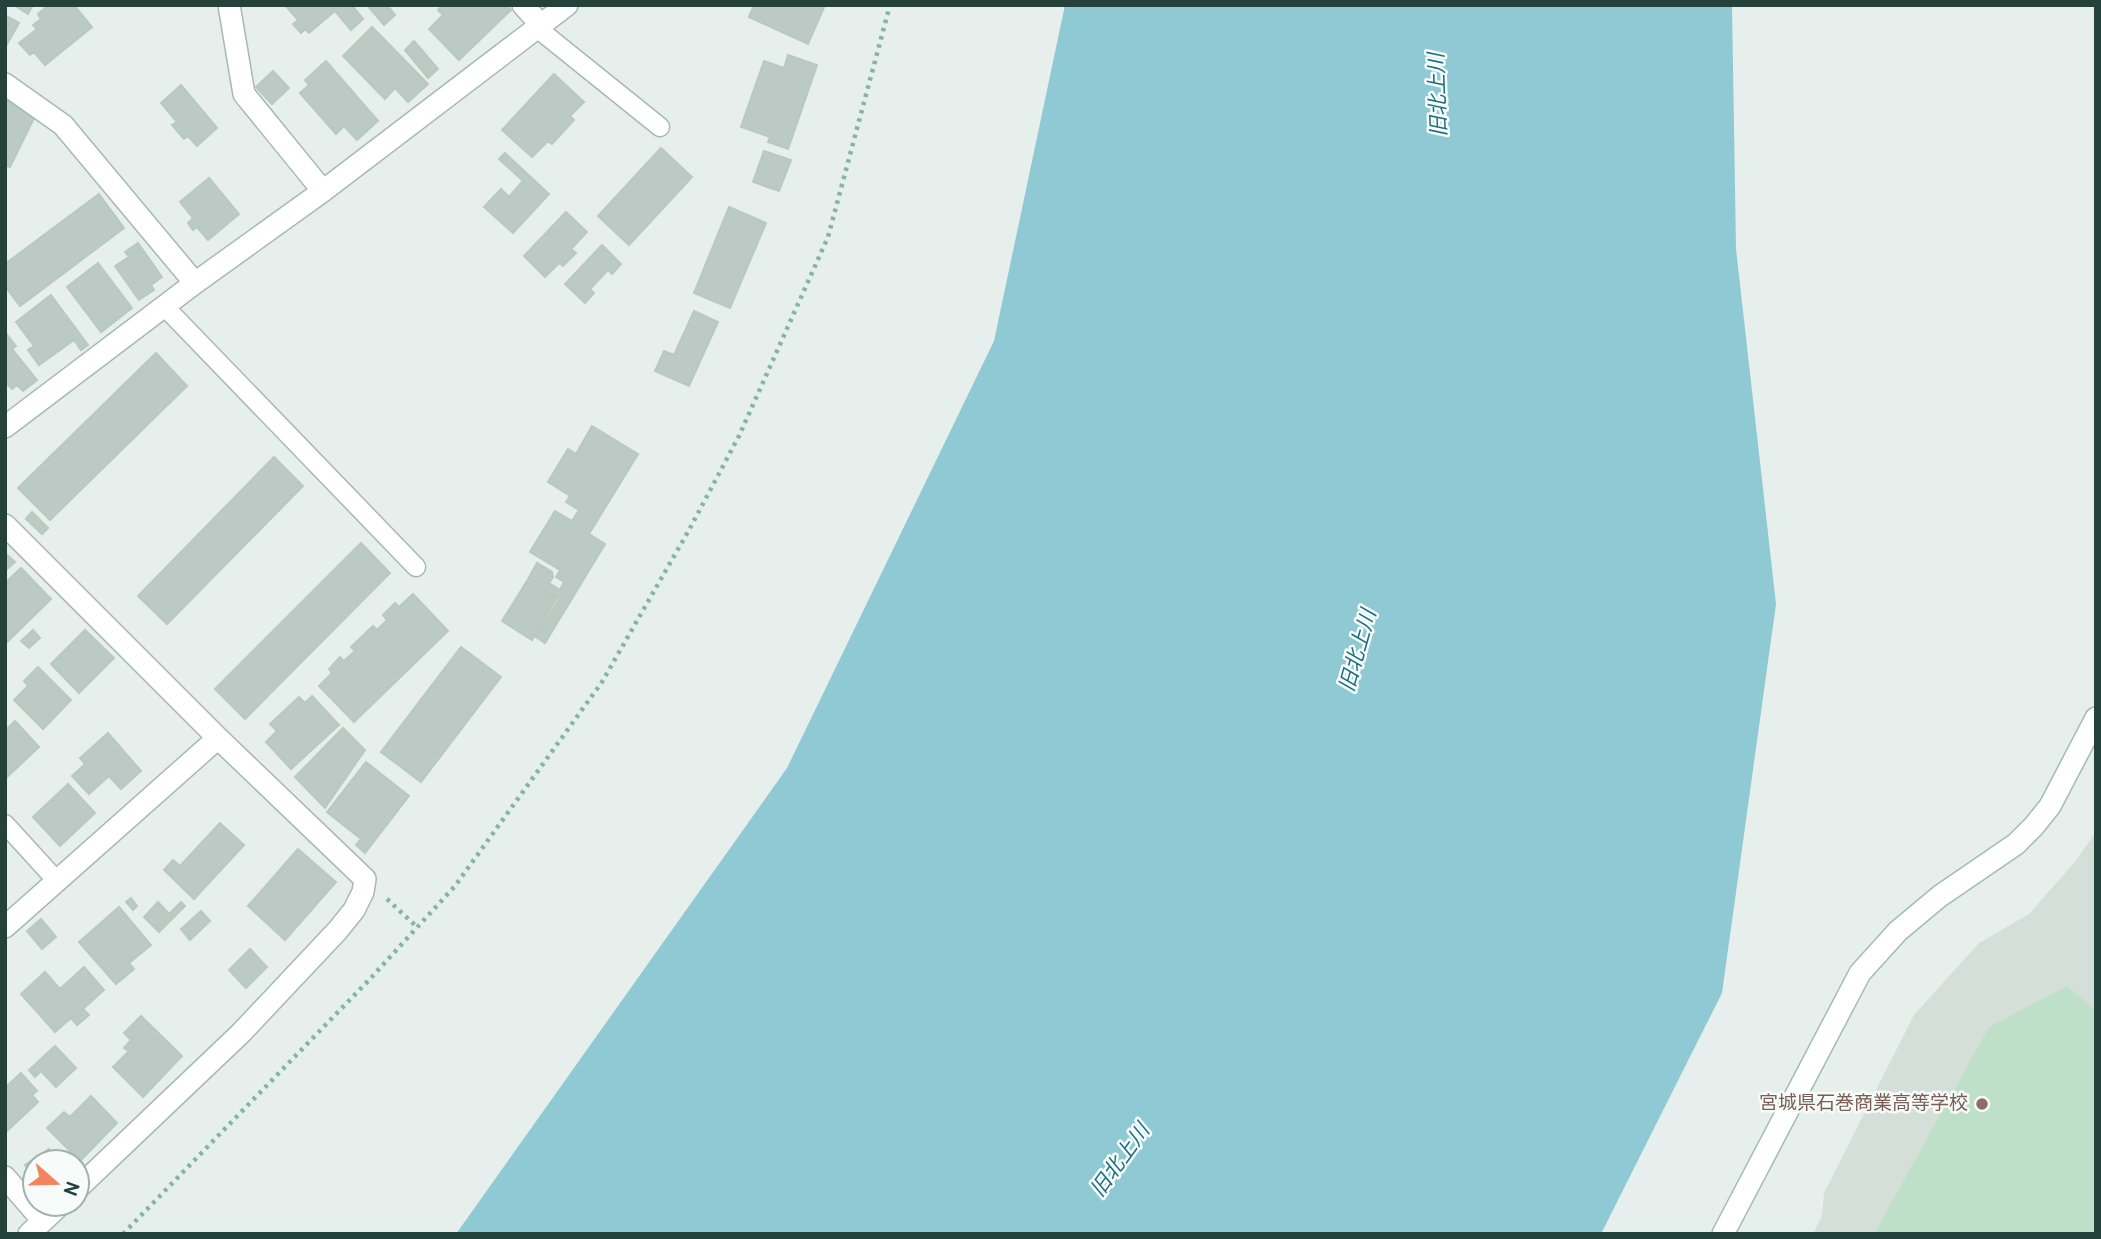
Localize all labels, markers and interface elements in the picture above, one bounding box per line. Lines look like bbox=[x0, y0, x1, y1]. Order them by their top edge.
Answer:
water label: 旧北上川 bbox=[1424, 51, 1454, 137]
water label: 旧北上川 bbox=[1334, 605, 1384, 695]
place label: 宮城県石巻商業高等学校 bbox=[1759, 1092, 1968, 1116]
marker: 宮城県石巻商業高等学校 bbox=[1974, 1096, 1990, 1112]
water label: 旧北上川 bbox=[1085, 1117, 1158, 1203]
north arrow bbox=[21, 1148, 91, 1218]
text: N bbox=[56, 1178, 84, 1199]

